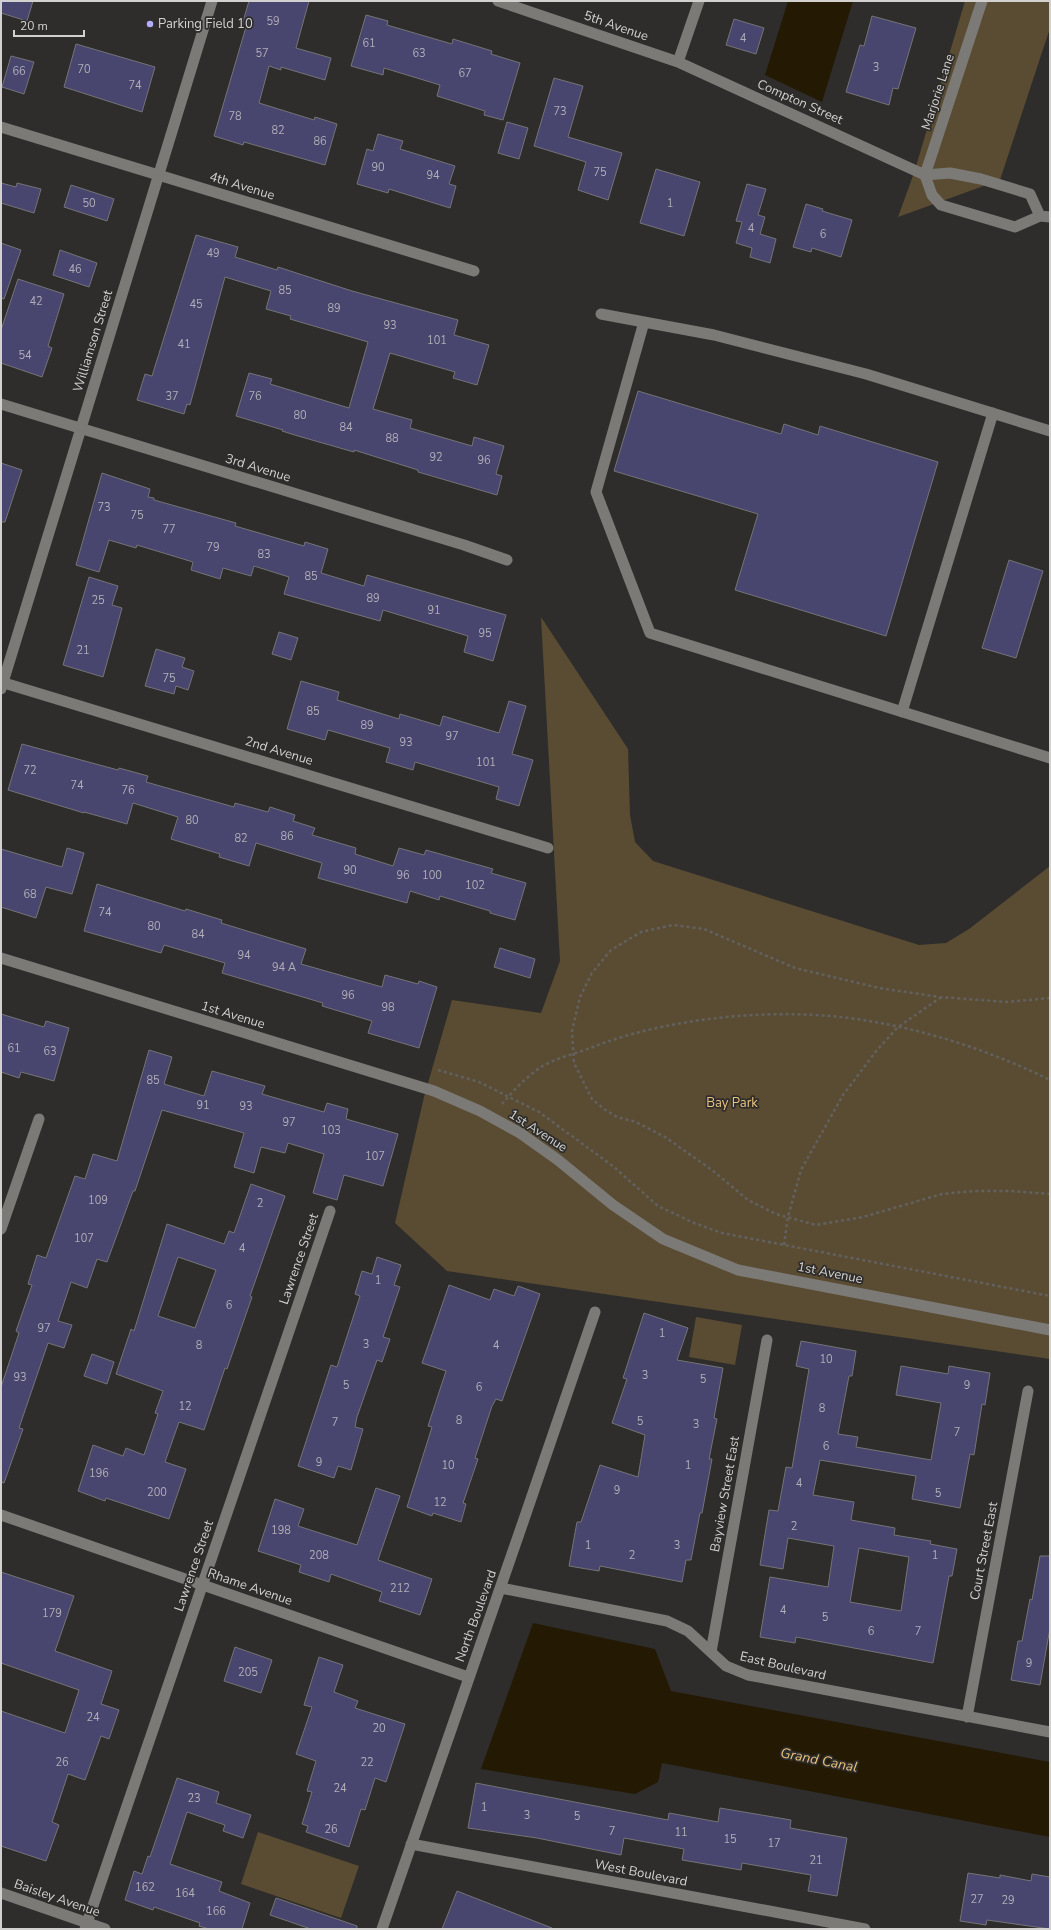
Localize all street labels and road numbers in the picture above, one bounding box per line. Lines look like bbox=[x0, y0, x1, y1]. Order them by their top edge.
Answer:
street label: 5th Avenue bbox=[581, 7, 651, 45]
street label: Marjorie Lane bbox=[917, 52, 959, 132]
street label: Compton Street bbox=[754, 75, 846, 129]
street label: 4th Avenue bbox=[207, 168, 277, 204]
street label: Williamson Street bbox=[69, 287, 117, 394]
street label: 3rd Avenue bbox=[223, 450, 293, 487]
street label: 2nd Avenue bbox=[243, 732, 315, 770]
street label: 1st Avenue bbox=[199, 997, 267, 1033]
street label: 1st Avenue bbox=[505, 1105, 571, 1157]
street label: Lawrence Street bbox=[275, 1211, 323, 1307]
street label: 1st Avenue bbox=[796, 1258, 864, 1288]
street label: Bayview Street East bbox=[706, 1434, 744, 1553]
street label: Court Street East bbox=[966, 1500, 1002, 1602]
street label: Lawrence Street bbox=[170, 1518, 218, 1614]
street label: Rhame Avenue bbox=[205, 1564, 295, 1610]
street label: North Boulevard bbox=[451, 1568, 501, 1664]
street label: East Boulevard bbox=[738, 1647, 828, 1685]
street label: West Boulevard bbox=[593, 1855, 689, 1891]
street label: Baisley Avenue bbox=[12, 1875, 102, 1921]

